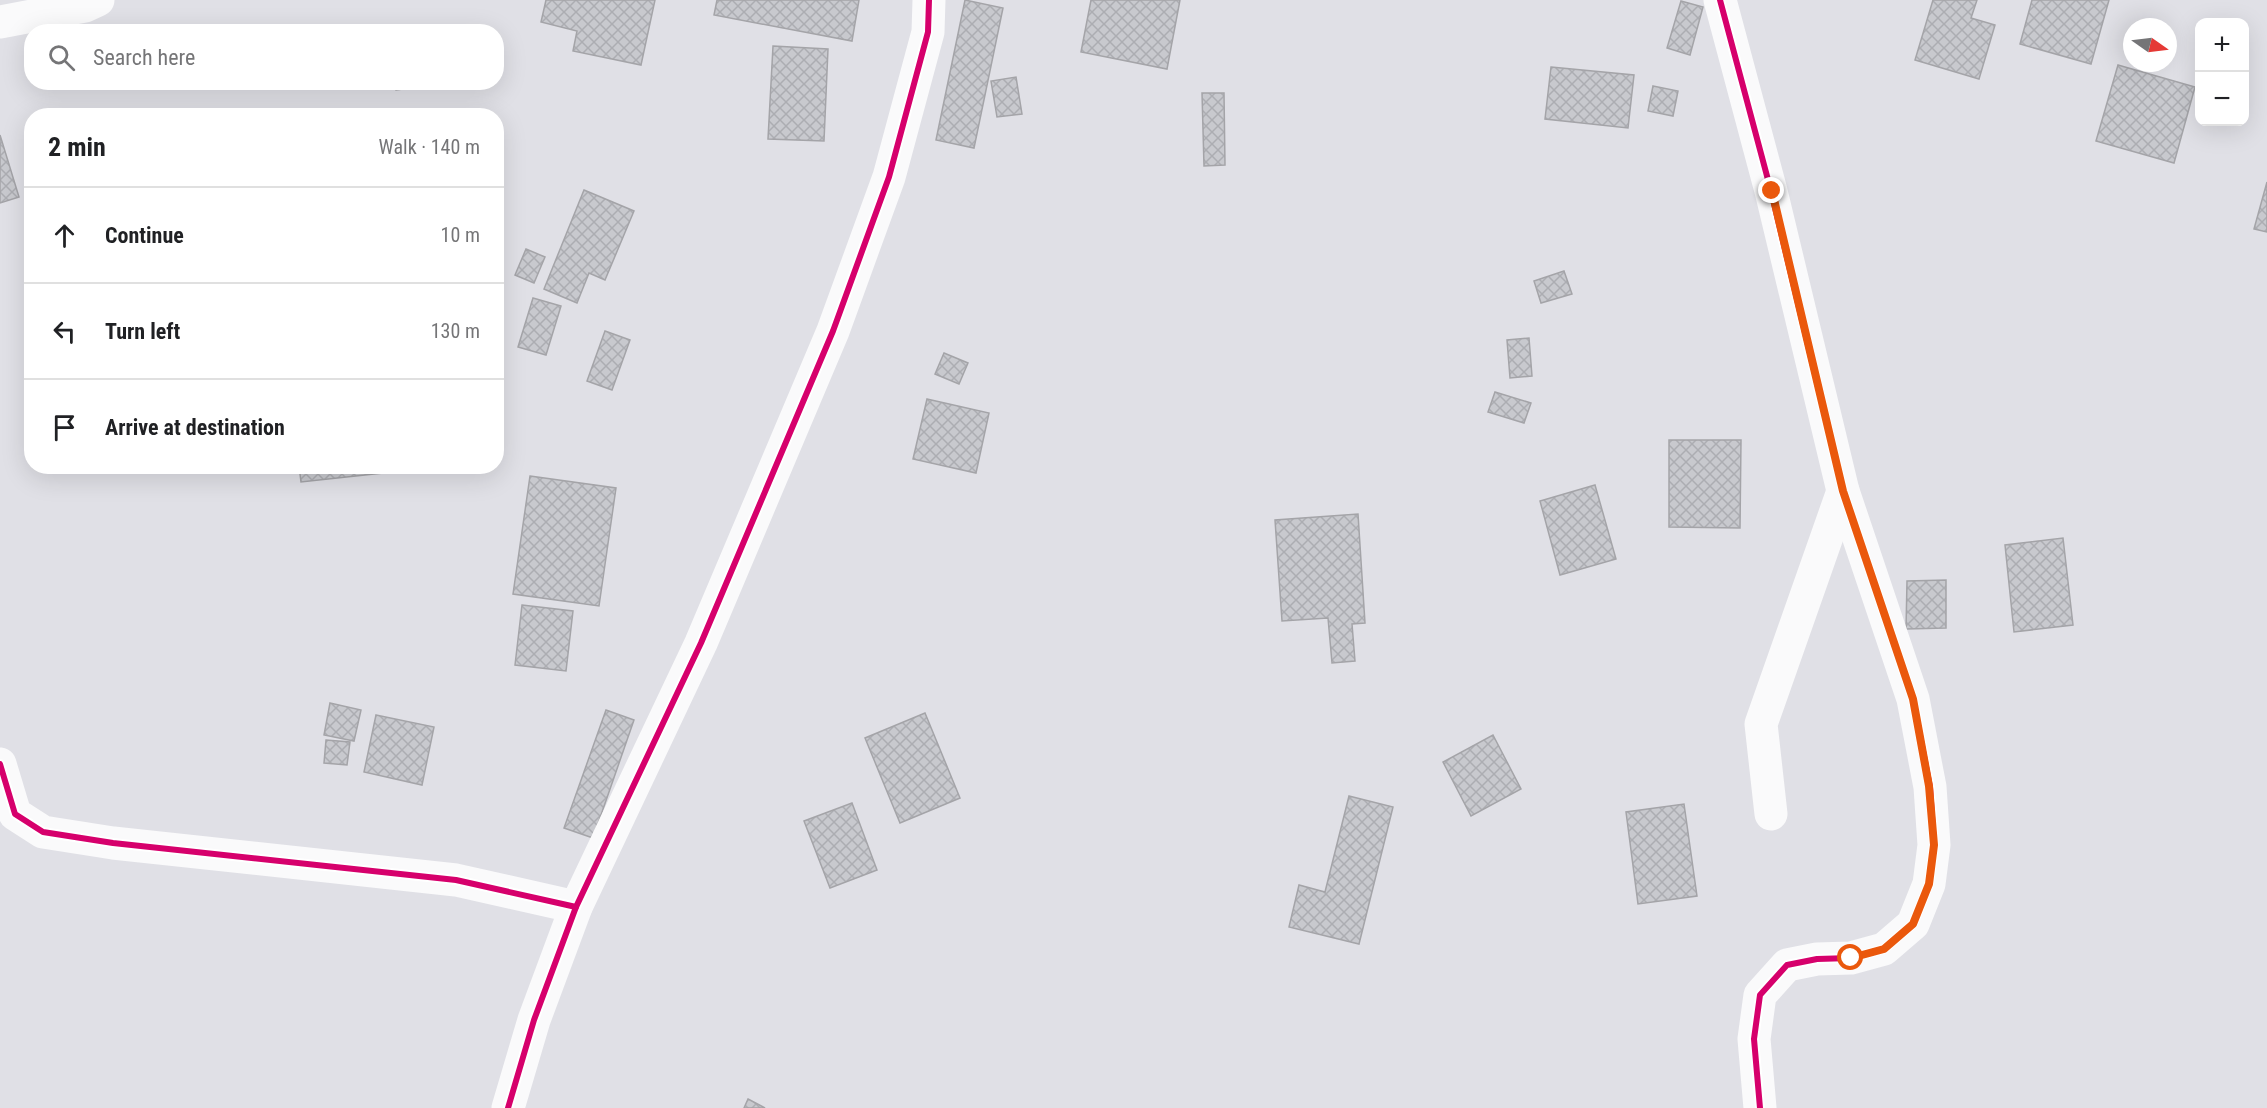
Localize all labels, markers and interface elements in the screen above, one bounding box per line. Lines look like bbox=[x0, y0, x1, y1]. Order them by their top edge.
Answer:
north arrow bbox=[2123, 18, 2177, 72]
map controls bbox=[2195, 18, 2249, 126]
button: + bbox=[2195, 18, 2249, 72]
search box bbox=[24, 24, 504, 90]
icon: search bbox=[45, 41, 78, 74]
text: Search here bbox=[93, 45, 195, 70]
button: − bbox=[2195, 72, 2249, 126]
text: 2 min bbox=[48, 132, 106, 162]
text: Walk · 140 m bbox=[379, 135, 480, 159]
route end bbox=[1758, 177, 1784, 203]
icon: ahead bbox=[48, 219, 81, 252]
text: Continue bbox=[105, 223, 184, 248]
text: 10 m bbox=[441, 223, 480, 247]
icon: left bbox=[48, 315, 81, 348]
text: Turn left bbox=[105, 319, 180, 344]
text: 130 m bbox=[431, 319, 480, 343]
icon: arrive bbox=[48, 411, 81, 444]
text: Arrive at destination bbox=[105, 415, 285, 440]
route start bbox=[1837, 944, 1863, 970]

